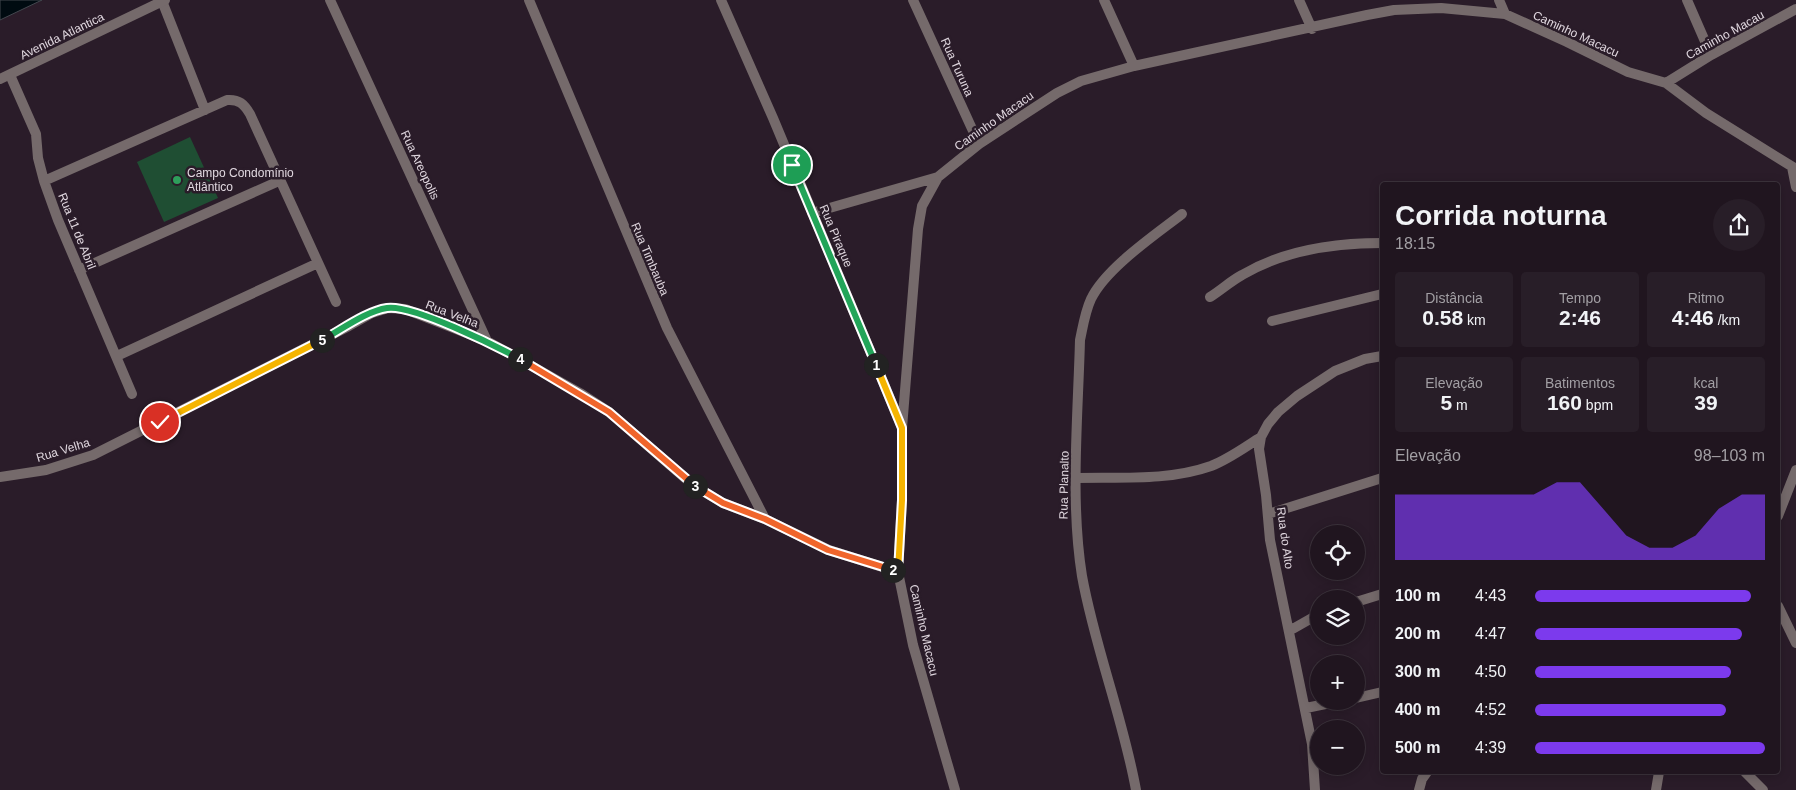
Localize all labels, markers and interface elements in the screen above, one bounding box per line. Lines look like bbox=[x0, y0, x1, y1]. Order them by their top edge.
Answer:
street label: Caminho Macacu bbox=[1531, 8, 1621, 60]
street label: Caminho Macau bbox=[1683, 8, 1767, 62]
street label: Avenida Atlantica bbox=[18, 9, 107, 62]
street label: Rua Turuna bbox=[938, 36, 976, 99]
street label: Caminho Macacu bbox=[952, 88, 1036, 154]
street label: Rua Areopolis bbox=[398, 128, 442, 202]
pin bbox=[771, 144, 813, 186]
icon: arrive bbox=[778, 151, 806, 179]
place label: Campo Condomínio Atlântico bbox=[187, 166, 294, 194]
marker: Campo Condomínio Atlântico bbox=[171, 174, 183, 186]
street label: Rua 11 de Abril bbox=[55, 191, 99, 271]
button: share bbox=[1713, 199, 1765, 251]
text: Corrida noturna bbox=[1395, 200, 1607, 231]
street label: Rua Piraque bbox=[817, 203, 856, 270]
street label: Rua Timbauba bbox=[628, 220, 672, 298]
text: 18:15 bbox=[1395, 235, 1435, 252]
text: Distância bbox=[1425, 290, 1483, 306]
text: Tempo bbox=[1559, 290, 1601, 306]
text: Ritmo bbox=[1688, 290, 1724, 306]
street label: Rua Velha bbox=[424, 298, 481, 331]
text: 0.58 bbox=[1422, 306, 1463, 329]
text: 2:46 bbox=[1559, 306, 1601, 329]
text: 4:46 bbox=[1672, 306, 1714, 329]
text: km bbox=[1463, 312, 1486, 328]
text: /km bbox=[1714, 312, 1740, 328]
pin: 5 bbox=[310, 328, 334, 352]
text: 5 bbox=[319, 332, 326, 348]
pin: 4 bbox=[508, 346, 532, 372]
text: 4 bbox=[517, 351, 524, 367]
pin: 1 bbox=[864, 352, 888, 378]
text: 1 bbox=[873, 357, 880, 373]
text: Elevação bbox=[1425, 375, 1483, 391]
text: Batimentos bbox=[1545, 375, 1615, 391]
text: kcal bbox=[1694, 375, 1718, 391]
text: 5 bbox=[1440, 391, 1452, 414]
text: 160 bbox=[1547, 391, 1582, 414]
text: 39 bbox=[1694, 391, 1718, 414]
text: m bbox=[1452, 397, 1468, 413]
text: bpm bbox=[1582, 397, 1613, 413]
pin bbox=[139, 401, 181, 443]
icon: check bbox=[146, 408, 174, 436]
street label: Rua Velha bbox=[34, 435, 92, 465]
text: Elevação bbox=[1395, 447, 1461, 464]
text: 98–103 m bbox=[1694, 447, 1765, 464]
street label: Rua Planalto bbox=[1056, 450, 1072, 519]
pin: 3 bbox=[682, 474, 708, 498]
text: 3 bbox=[692, 478, 699, 494]
street label: Rua do Alto bbox=[1274, 506, 1296, 570]
map controls bbox=[1310, 525, 1365, 775]
button: locate bbox=[1310, 525, 1365, 580]
pin: 2 bbox=[880, 558, 906, 582]
text: 2 bbox=[890, 562, 897, 578]
street label: Caminho Macacu bbox=[907, 583, 941, 677]
text: 100 m bbox=[1395, 587, 1440, 604]
text: 4:43 bbox=[1475, 587, 1506, 604]
button: layers bbox=[1310, 590, 1365, 645]
text: 200 m bbox=[1395, 625, 1440, 642]
text: 4:47 bbox=[1475, 625, 1506, 642]
button: + bbox=[1310, 655, 1365, 710]
text: 300 m bbox=[1395, 663, 1440, 680]
text: 4:50 bbox=[1475, 663, 1506, 680]
text: 400 m bbox=[1395, 701, 1440, 718]
text: 4:52 bbox=[1475, 701, 1506, 718]
button: − bbox=[1310, 720, 1365, 775]
text: 500 m bbox=[1395, 739, 1440, 756]
text: 4:39 bbox=[1475, 739, 1506, 756]

